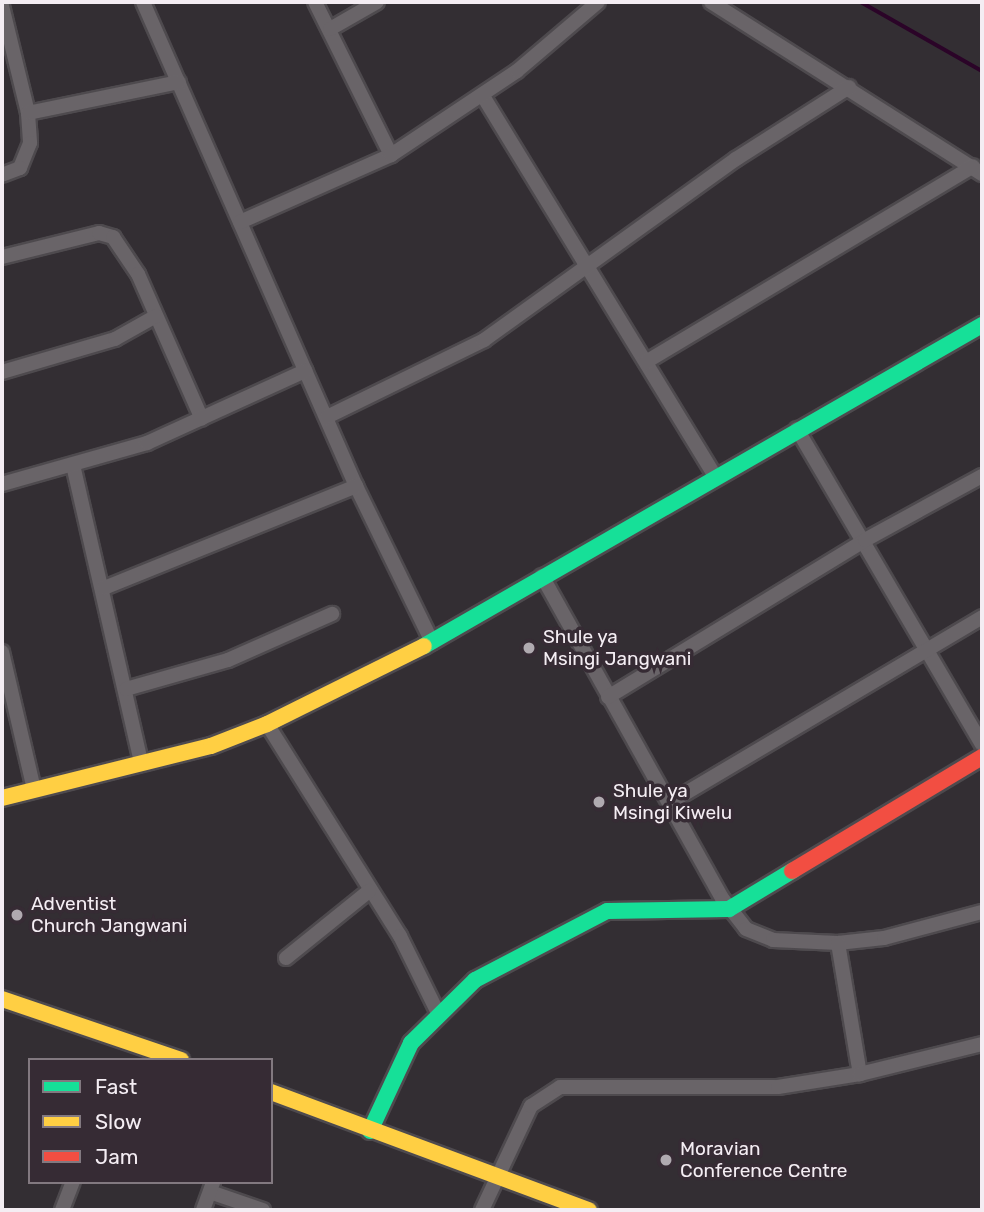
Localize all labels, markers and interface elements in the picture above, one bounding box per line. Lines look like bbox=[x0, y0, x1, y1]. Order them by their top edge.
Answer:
place label: Shule ya Msingi Jangwani bbox=[543, 626, 691, 670]
marker: Shule ya Msingi Jangwani bbox=[521, 640, 537, 656]
place label: Shule ya Msingi Kiwelu bbox=[613, 780, 732, 824]
marker: Shule ya Msingi Kiwelu bbox=[591, 794, 607, 810]
place label: Adventist Church Jangwani bbox=[31, 893, 187, 937]
marker: Adventist Church Jangwani bbox=[9, 907, 25, 923]
legend bbox=[28, 1058, 273, 1184]
text: Fast bbox=[95, 1074, 137, 1099]
text: Slow bbox=[95, 1109, 142, 1134]
place label: Moravian Conference Centre bbox=[680, 1138, 847, 1182]
text: Jam bbox=[95, 1144, 139, 1169]
marker: Moravian Conference Centre bbox=[658, 1152, 674, 1168]

